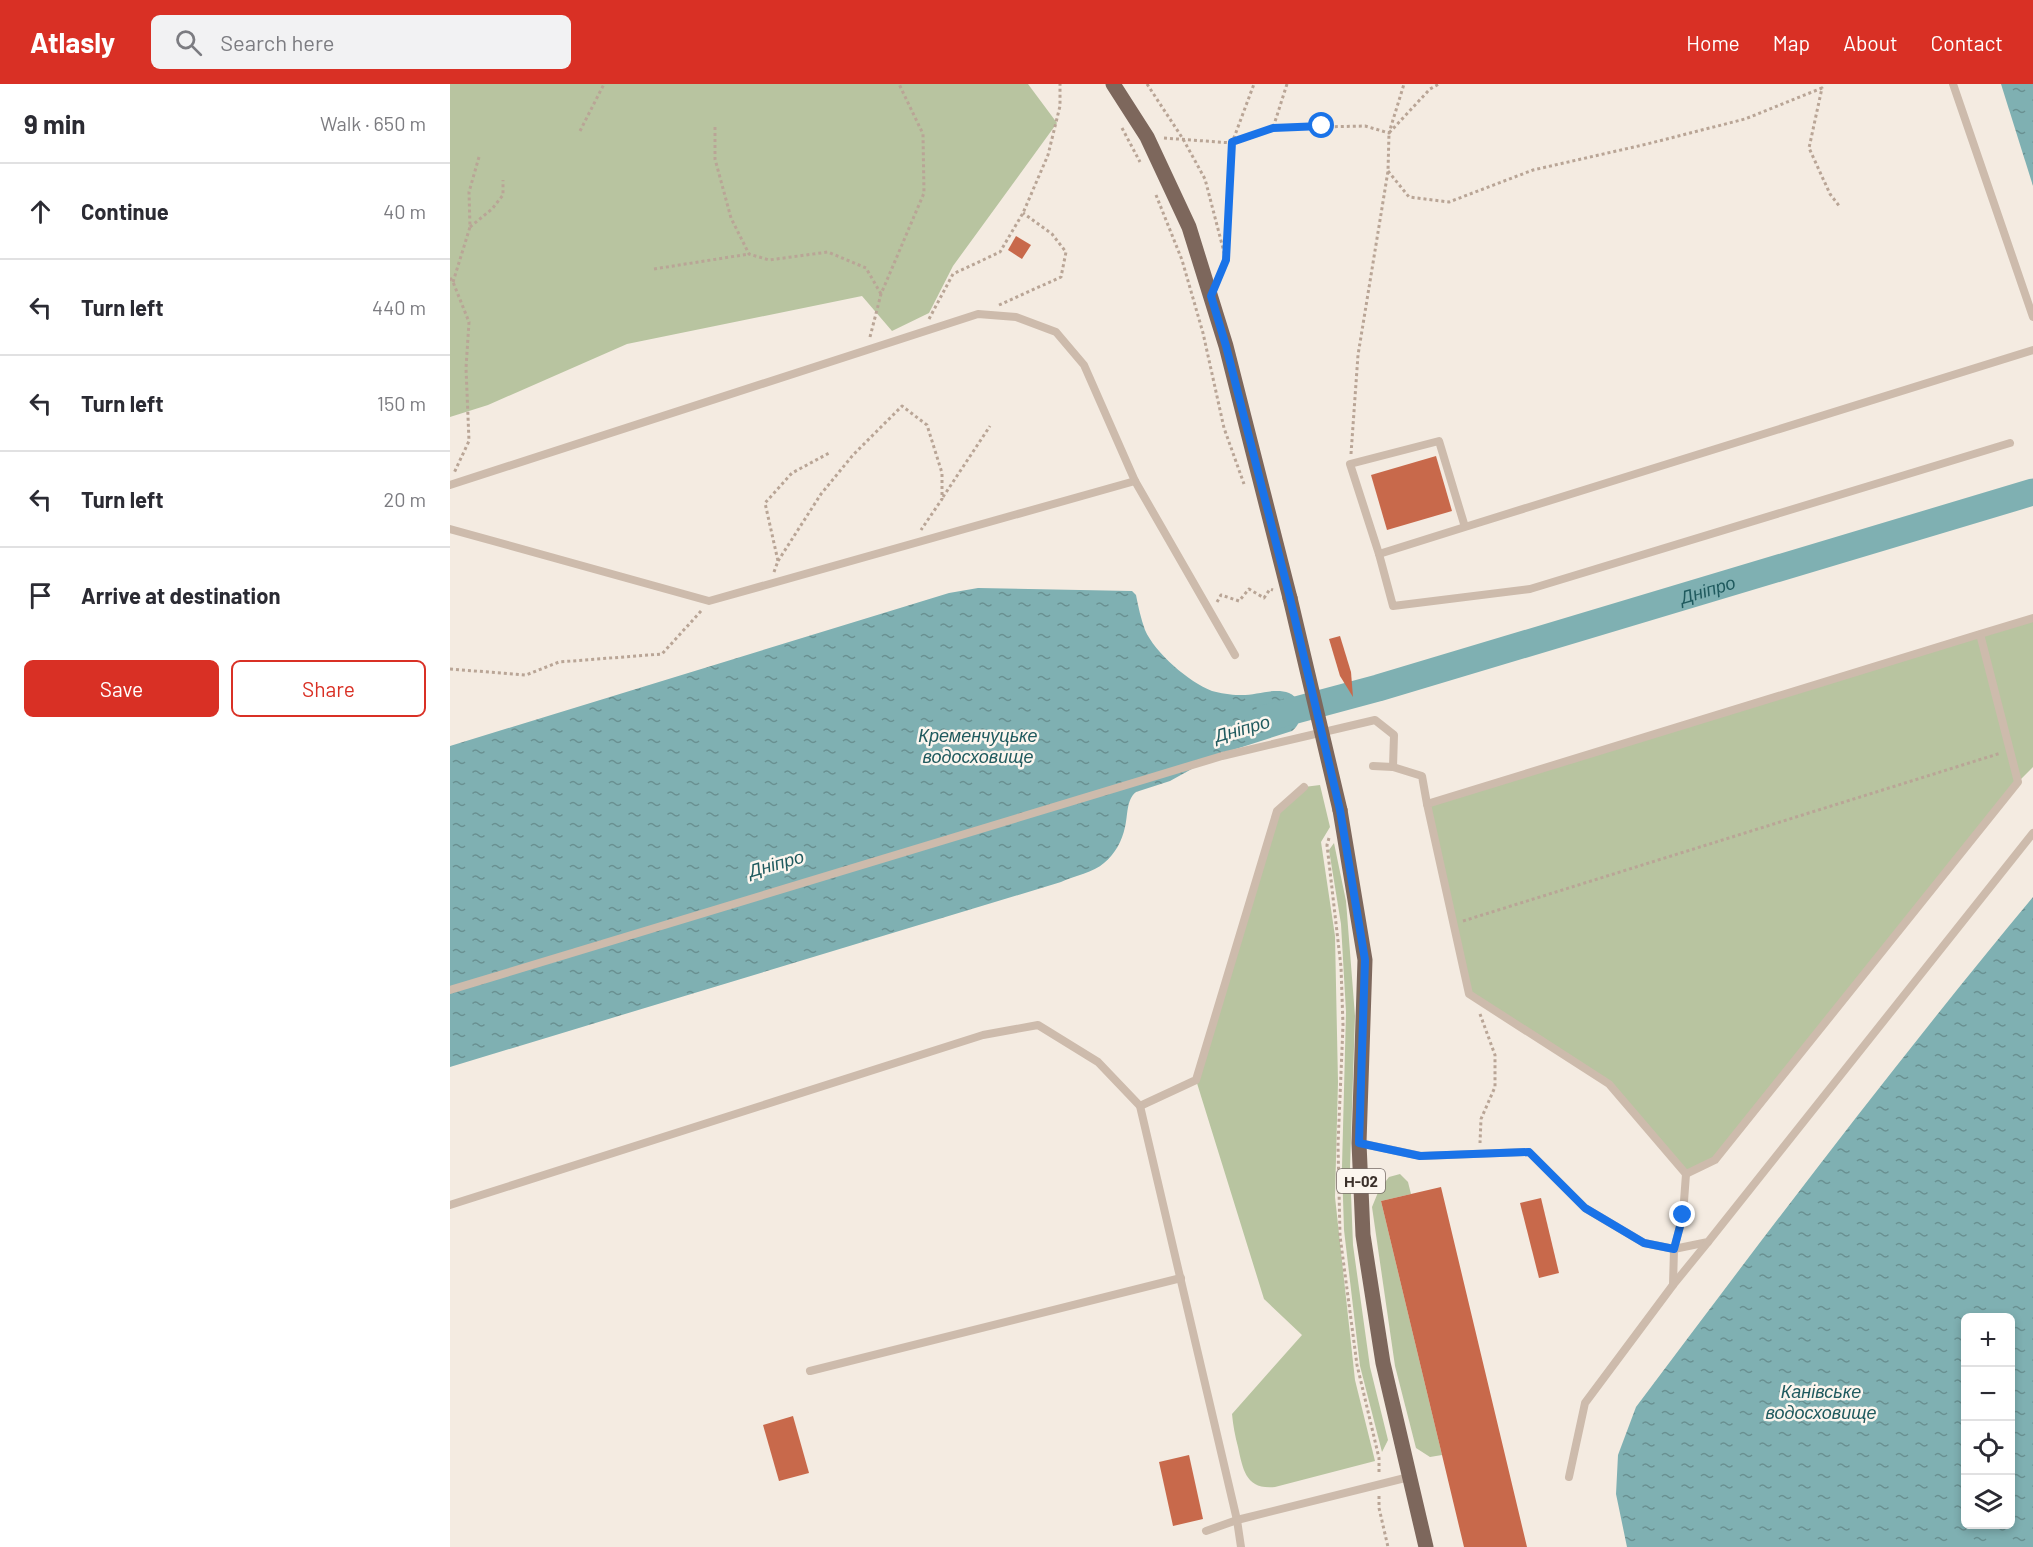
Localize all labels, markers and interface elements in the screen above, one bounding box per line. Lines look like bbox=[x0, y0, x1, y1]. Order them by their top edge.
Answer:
search box bbox=[151, 15, 571, 69]
text: Atlasly bbox=[30, 25, 115, 59]
icon: search bbox=[172, 26, 205, 59]
text: Search here bbox=[220, 29, 335, 55]
text: Home bbox=[1686, 30, 1740, 55]
text: Map bbox=[1773, 30, 1810, 55]
text: About bbox=[1843, 30, 1898, 55]
text: Contact bbox=[1931, 30, 2003, 55]
text: 9 min bbox=[24, 108, 86, 139]
text: Walk · 650 m bbox=[320, 111, 426, 135]
route start bbox=[1308, 112, 1334, 138]
icon: ahead bbox=[24, 195, 57, 228]
text: Continue bbox=[81, 198, 169, 224]
text: 40 m bbox=[383, 199, 426, 223]
icon: left bbox=[24, 291, 57, 324]
text: Turn left bbox=[81, 294, 164, 320]
text: 440 m bbox=[372, 295, 426, 319]
icon: left bbox=[24, 387, 57, 420]
text: Turn left bbox=[81, 390, 164, 416]
text: 150 m bbox=[377, 391, 426, 415]
icon: left bbox=[24, 483, 57, 516]
text: Turn left bbox=[81, 486, 164, 512]
text: 20 m bbox=[383, 487, 426, 511]
water label: Дніпро bbox=[1675, 571, 1738, 609]
icon: arrive bbox=[24, 579, 57, 612]
text: Arrive at destination bbox=[81, 582, 280, 608]
button: Save bbox=[24, 660, 219, 717]
button: Share bbox=[231, 660, 426, 717]
water label: Дніпро bbox=[1210, 710, 1272, 747]
water label: Кременчуцьке водосховище bbox=[918, 724, 1038, 767]
water label: Дніпро bbox=[744, 845, 806, 882]
road number: Н-02 bbox=[1337, 1169, 1385, 1193]
route end bbox=[1669, 1201, 1695, 1227]
map controls bbox=[1961, 1313, 2015, 1529]
button: + bbox=[1961, 1313, 2015, 1367]
button: − bbox=[1961, 1367, 2015, 1421]
water label: Канівське водосховище bbox=[1765, 1380, 1877, 1423]
button: locate bbox=[1961, 1421, 2015, 1475]
button: layers bbox=[1961, 1475, 2015, 1529]

